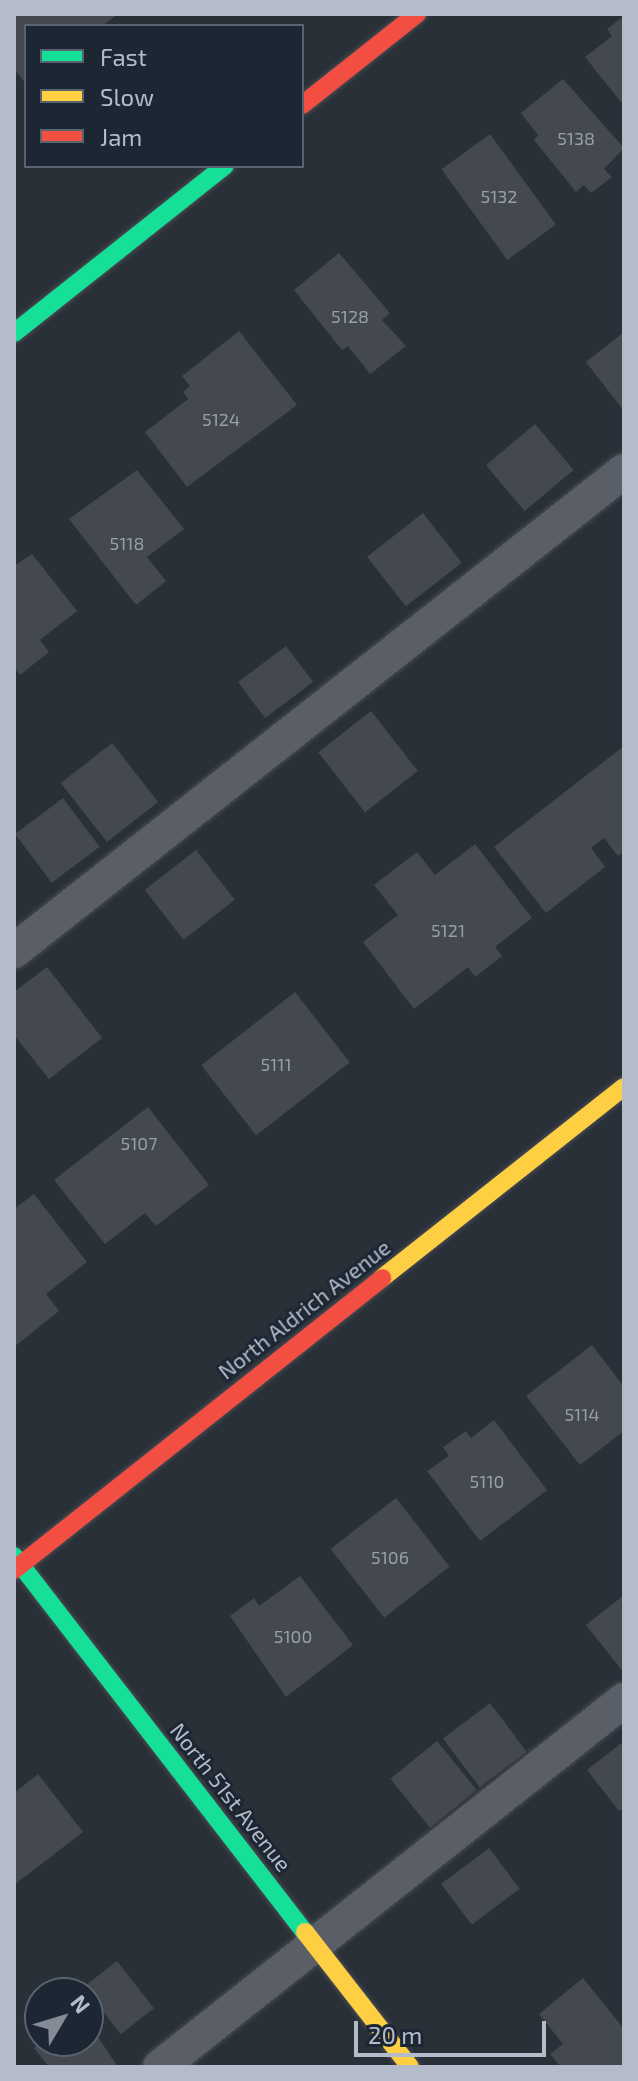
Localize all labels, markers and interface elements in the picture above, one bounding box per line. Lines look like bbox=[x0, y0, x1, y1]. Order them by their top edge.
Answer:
legend bbox=[24, 24, 304, 168]
text: Fast bbox=[100, 42, 147, 71]
text: Slow bbox=[100, 82, 154, 111]
text: Jam bbox=[100, 122, 142, 151]
house number: 5138 bbox=[557, 127, 595, 149]
house number: 5132 bbox=[481, 185, 517, 207]
house number: 5128 bbox=[331, 305, 369, 327]
house number: 5124 bbox=[202, 408, 240, 430]
house number: 5118 bbox=[110, 532, 144, 554]
house number: 5121 bbox=[431, 919, 465, 941]
house number: 5111 bbox=[260, 1053, 292, 1075]
house number: 5107 bbox=[121, 1132, 157, 1154]
street label: North Aldrich Avenue bbox=[212, 1233, 396, 1385]
house number: 5114 bbox=[564, 1403, 600, 1425]
house number: 5110 bbox=[470, 1470, 504, 1492]
house number: 5106 bbox=[371, 1546, 409, 1568]
house number: 5100 bbox=[274, 1625, 312, 1647]
street label: North 51st Avenue bbox=[165, 1717, 297, 1877]
north arrow bbox=[24, 1977, 104, 2057]
text: N bbox=[66, 1989, 96, 2018]
scale bar bbox=[358, 2005, 550, 2055]
text: 20 m bbox=[368, 2020, 422, 2049]

